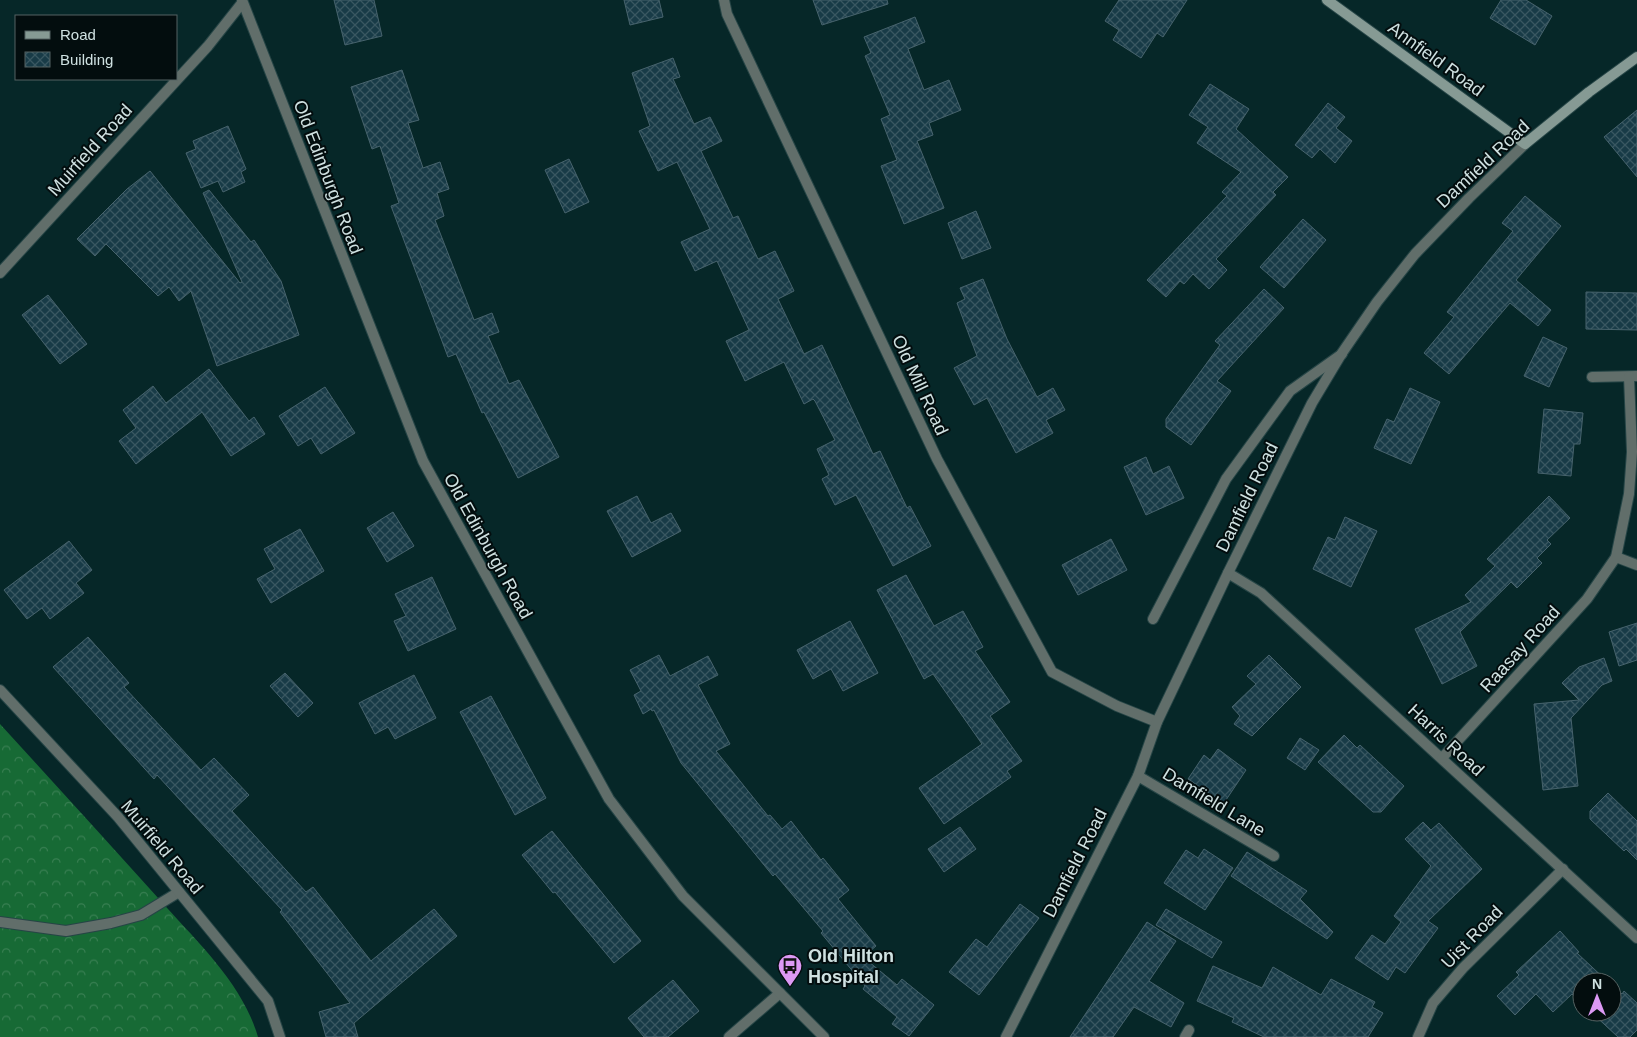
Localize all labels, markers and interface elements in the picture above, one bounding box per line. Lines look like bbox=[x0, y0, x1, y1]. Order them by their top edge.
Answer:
legend bbox=[15, 15, 178, 80]
street label: Annfield Road bbox=[1384, 18, 1488, 100]
text: Road bbox=[60, 26, 96, 43]
text: Building bbox=[60, 51, 113, 68]
street label: Old Edinburgh Road bbox=[289, 97, 367, 257]
street label: Muirfield Road bbox=[44, 100, 136, 200]
street label: Damfield Road bbox=[1433, 116, 1533, 212]
street label: Old Mill Road bbox=[888, 332, 952, 438]
street label: Damfield Road bbox=[1212, 439, 1282, 555]
street label: Old Edinburgh Road bbox=[440, 470, 536, 622]
street label: Raasay Road bbox=[1476, 602, 1564, 696]
street label: Harris Road bbox=[1404, 700, 1488, 780]
street label: Damfield Lane bbox=[1159, 764, 1269, 840]
street label: Muirfield Road bbox=[117, 796, 207, 898]
street label: Damfield Road bbox=[1039, 805, 1111, 921]
street label: Uist Road bbox=[1437, 902, 1507, 972]
place label: Old Hilton Hospital bbox=[808, 946, 894, 987]
bus stop icon: Old Hilton Hospital bbox=[777, 953, 803, 987]
north arrow bbox=[1572, 972, 1622, 1022]
text: N bbox=[1592, 976, 1602, 992]

